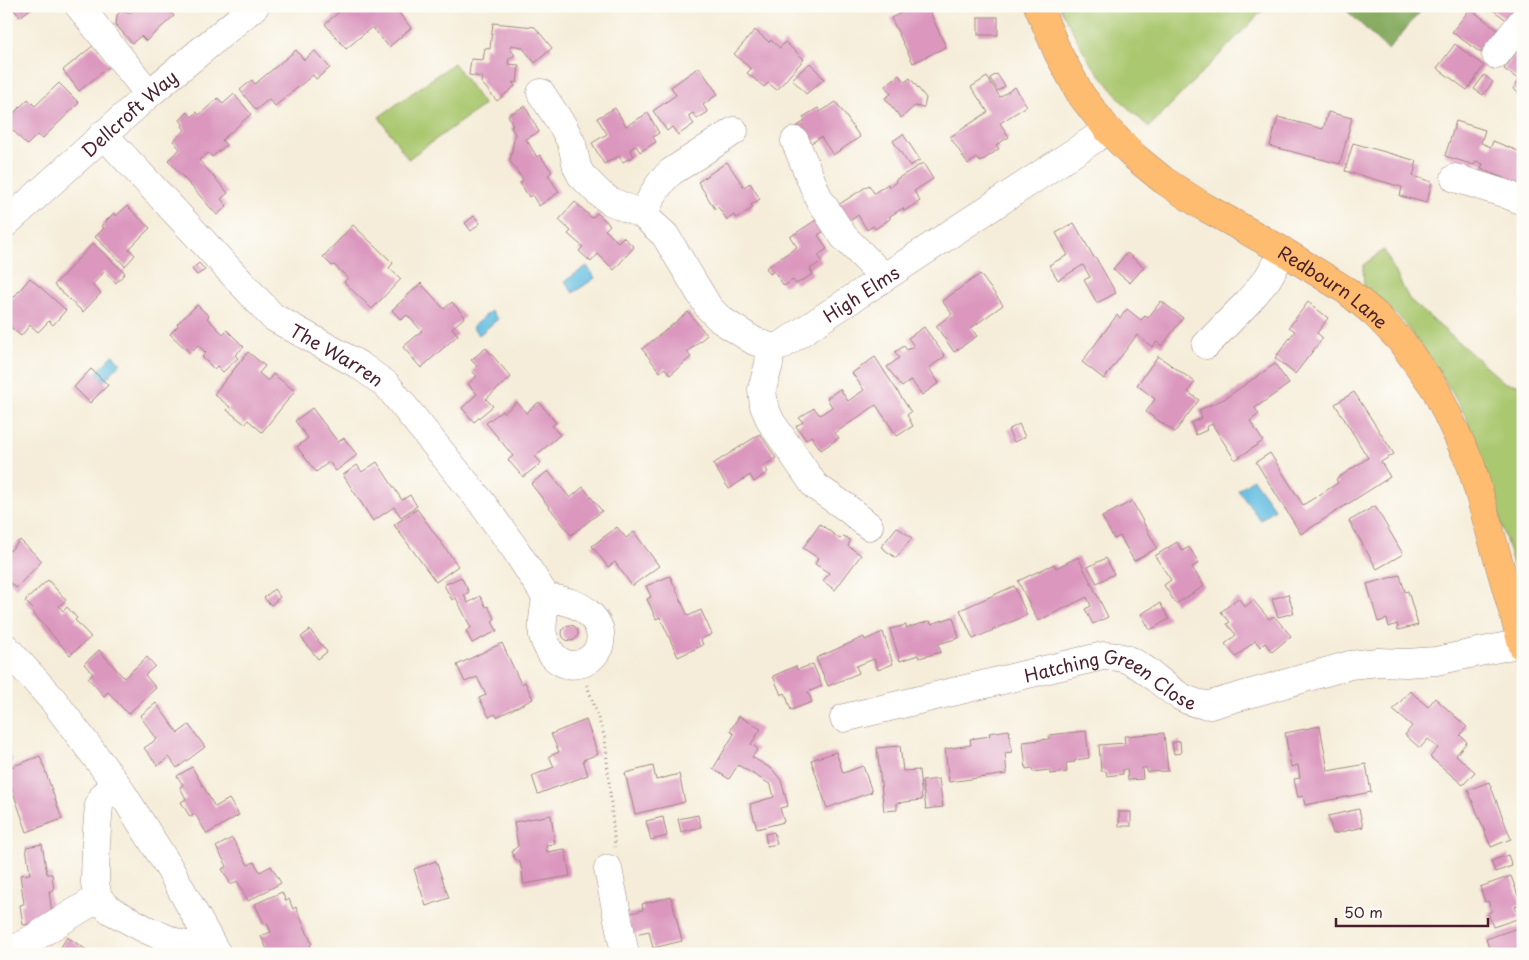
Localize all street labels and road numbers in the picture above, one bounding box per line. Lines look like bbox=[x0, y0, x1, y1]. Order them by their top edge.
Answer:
street label: Dellcroft Way bbox=[75, 63, 183, 163]
street label: Redbourn Lane bbox=[1273, 238, 1395, 334]
street label: High Elms bbox=[817, 258, 904, 328]
street label: The Warren bbox=[286, 316, 390, 392]
street label: Hatching Green Close bbox=[1021, 642, 1201, 716]

